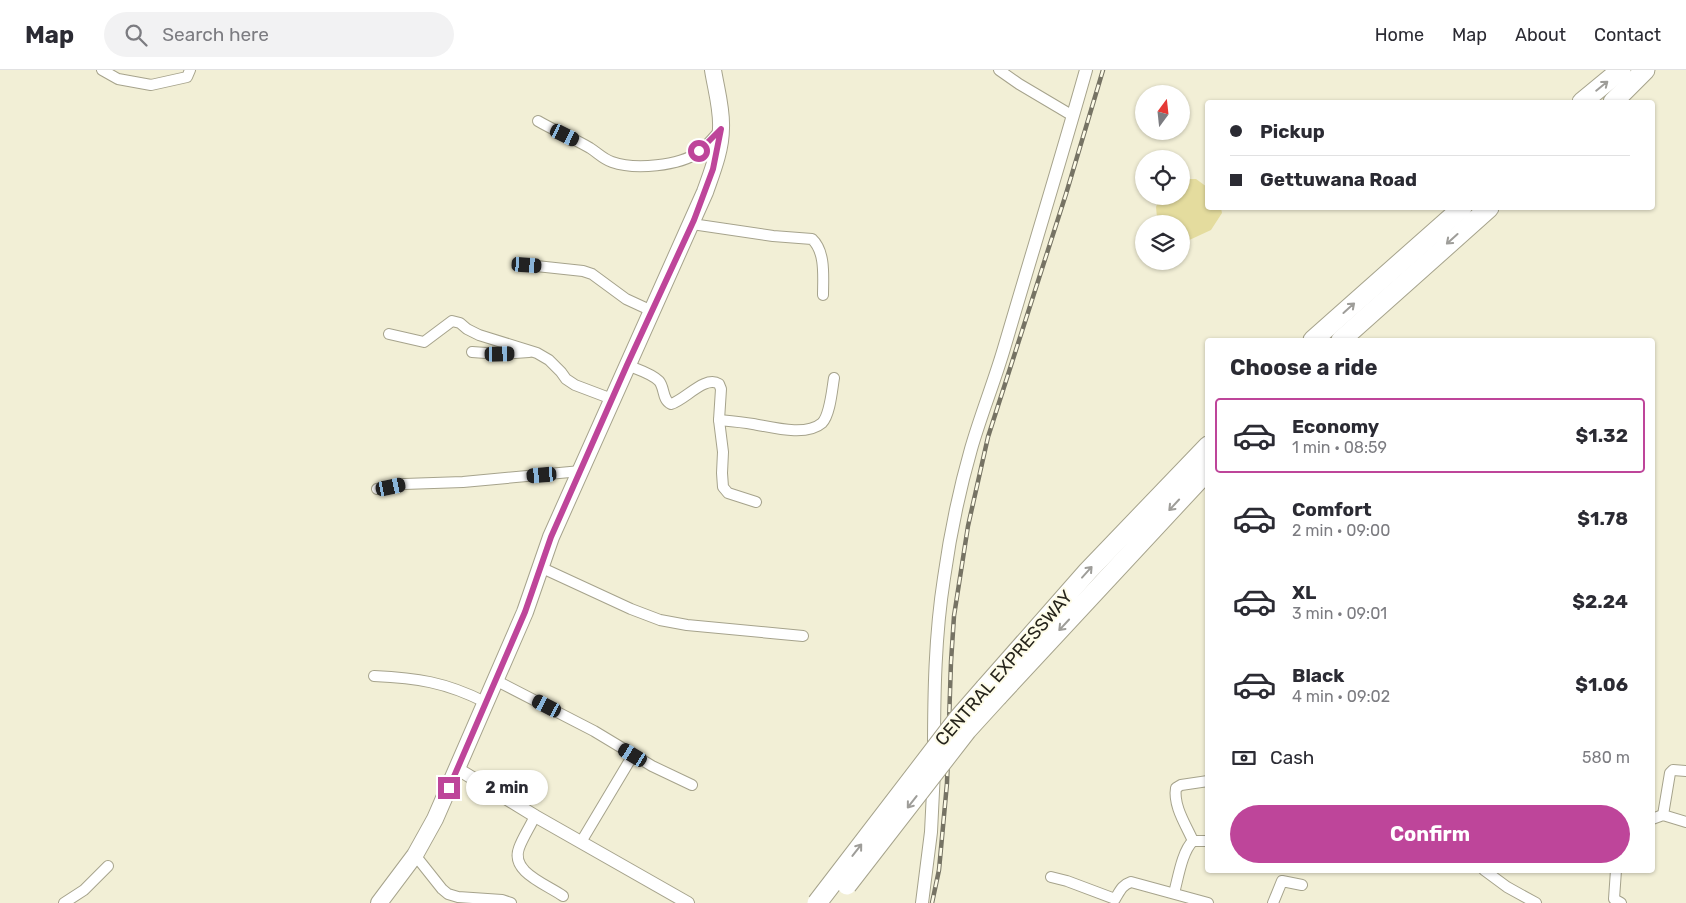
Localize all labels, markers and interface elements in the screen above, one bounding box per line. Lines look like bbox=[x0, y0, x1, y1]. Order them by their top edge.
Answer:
search box bbox=[104, 12, 454, 57]
text: Map bbox=[25, 21, 74, 49]
icon: search bbox=[122, 21, 150, 49]
text: Search here bbox=[162, 23, 269, 46]
text: Home bbox=[1375, 24, 1424, 46]
text: Map bbox=[1452, 24, 1487, 46]
text: About bbox=[1515, 24, 1566, 46]
text: Contact bbox=[1594, 24, 1661, 46]
one-way arrow bbox=[1595, 81, 1608, 92]
north arrow bbox=[1135, 85, 1190, 140]
map controls bbox=[1135, 85, 1190, 270]
text: Pickup bbox=[1260, 120, 1325, 143]
car bbox=[548, 122, 581, 148]
route start bbox=[688, 140, 710, 162]
button: locate bbox=[1135, 150, 1190, 205]
text: Gettuwana Road bbox=[1260, 168, 1417, 191]
button: layers bbox=[1135, 215, 1190, 270]
one-way arrow bbox=[1445, 233, 1458, 245]
car bbox=[511, 256, 542, 274]
one-way arrow bbox=[1343, 302, 1356, 313]
car bbox=[484, 346, 515, 362]
text: Choose a ride bbox=[1230, 354, 1377, 381]
icon: car bbox=[1232, 413, 1277, 458]
text: Economy bbox=[1292, 415, 1379, 438]
text: $1.32 bbox=[1576, 424, 1628, 447]
text: 1 min · 08:59 bbox=[1292, 438, 1387, 457]
car bbox=[526, 466, 557, 484]
car bbox=[374, 477, 407, 497]
icon: car bbox=[1232, 496, 1277, 541]
text: Comfort bbox=[1292, 498, 1372, 521]
one-way arrow bbox=[1168, 499, 1180, 512]
text: $1.78 bbox=[1577, 507, 1628, 530]
text: 2 min · 09:00 bbox=[1292, 521, 1390, 540]
one-way arrow bbox=[1081, 566, 1093, 579]
icon: car bbox=[1232, 579, 1277, 624]
text: XL bbox=[1292, 581, 1316, 604]
street label: CENTRAL EXPRESSWAY bbox=[930, 585, 1078, 750]
text: $2.24 bbox=[1572, 590, 1628, 613]
text: 3 min · 09:01 bbox=[1292, 604, 1387, 623]
one-way arrow bbox=[1058, 618, 1070, 631]
icon: car bbox=[1232, 662, 1277, 707]
text: Black bbox=[1292, 664, 1344, 687]
text: $1.06 bbox=[1575, 673, 1628, 696]
text: 4 min · 09:02 bbox=[1292, 687, 1390, 706]
car bbox=[530, 693, 563, 719]
car bbox=[616, 741, 649, 769]
icon: cash bbox=[1230, 744, 1258, 772]
text: Cash bbox=[1270, 746, 1314, 769]
text: 580 m bbox=[1582, 748, 1630, 767]
callout: 2 min bbox=[466, 770, 549, 806]
route end bbox=[438, 777, 460, 799]
text: 2 min bbox=[485, 778, 529, 797]
one-way arrow bbox=[906, 795, 917, 808]
button: Confirm bbox=[1230, 805, 1630, 863]
one-way arrow bbox=[851, 844, 862, 857]

